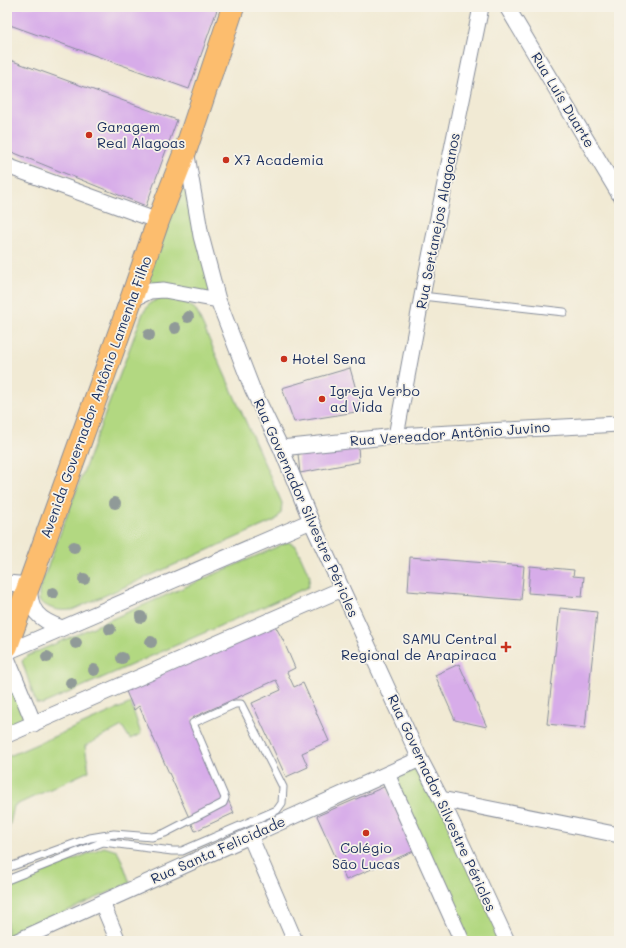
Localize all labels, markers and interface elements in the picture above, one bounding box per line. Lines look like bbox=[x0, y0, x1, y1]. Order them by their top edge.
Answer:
street label: Rua Luís Duarte bbox=[527, 48, 599, 151]
place label: Garagem Real Alagoas bbox=[97, 117, 185, 152]
marker: Garagem Real Alagoas bbox=[84, 130, 94, 140]
street label: Rua Sertanejos Alagoanos bbox=[411, 131, 464, 311]
place label: X7 Academia bbox=[234, 150, 324, 169]
marker: X7 Academia bbox=[221, 155, 231, 165]
street label: Avenida Governador Antônio Lamenha Filho bbox=[36, 253, 156, 540]
place label: Hotel Sena bbox=[292, 349, 366, 368]
marker: Hotel Sena bbox=[279, 354, 289, 364]
place label: Igreja Verbo ad Vida bbox=[330, 381, 420, 416]
marker: Igreja Verbo ad Vida bbox=[317, 394, 327, 404]
street label: Rua Governador Silvestre Péricles bbox=[249, 395, 363, 620]
street label: Rua Vereador Antônio Juvino bbox=[349, 417, 551, 450]
place label: SAMU Central Regional de Arapiraca bbox=[341, 629, 497, 664]
marker: SAMU Central Regional de Arapiraca bbox=[500, 641, 512, 653]
street label: Rua Governador Silvestre Péricles bbox=[384, 691, 501, 914]
street label: Rua Santa Felicidade bbox=[147, 811, 288, 888]
marker: Colégio São Lucas bbox=[361, 828, 371, 838]
place label: Colégio São Lucas bbox=[332, 838, 400, 873]

